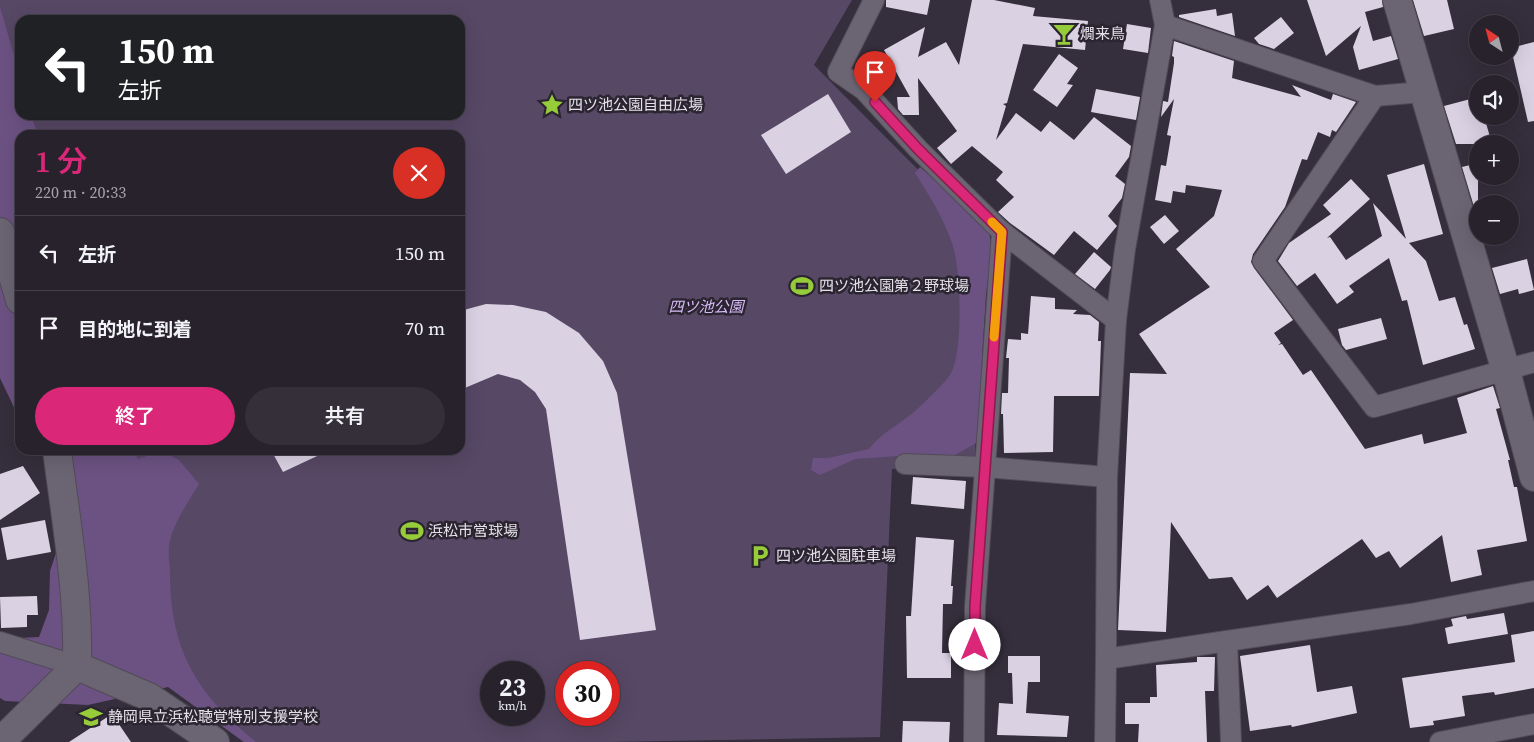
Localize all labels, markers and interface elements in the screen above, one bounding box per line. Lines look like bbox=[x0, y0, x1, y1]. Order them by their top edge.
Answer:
north arrow bbox=[1469, 15, 1519, 65]
map controls bbox=[1469, 15, 1519, 245]
bar icon: 燗来鳥 bbox=[1051, 21, 1077, 47]
place label: 燗来鳥 bbox=[1080, 23, 1125, 44]
text: 150 m bbox=[118, 27, 214, 75]
icon: left bbox=[35, 35, 100, 100]
pin bbox=[854, 51, 896, 102]
icon: arrive bbox=[861, 58, 889, 86]
text: 左折 bbox=[118, 75, 162, 105]
button: sound bbox=[1469, 75, 1519, 125]
place icon: 四ツ池公園自由広場 bbox=[539, 92, 565, 118]
place label: 四ツ池公園自由広場 bbox=[568, 94, 703, 115]
button: + bbox=[1469, 135, 1519, 185]
text: 1 分 bbox=[35, 141, 87, 182]
button: close bbox=[393, 147, 445, 199]
text: 220 m · 20:33 bbox=[35, 181, 126, 203]
button: − bbox=[1469, 195, 1519, 245]
icon: left bbox=[35, 239, 63, 267]
text: 150 m bbox=[395, 240, 445, 266]
text: 左折 bbox=[78, 241, 116, 267]
sports icon: 四ツ池公園第２野球場 bbox=[789, 273, 815, 299]
place label: 四ツ池公園第２野球場 bbox=[819, 275, 969, 296]
park label: 四ツ池公園 bbox=[668, 296, 745, 317]
icon: arrive bbox=[35, 314, 63, 342]
text: 70 m bbox=[404, 315, 445, 341]
text: 目的地に到着 bbox=[78, 316, 192, 342]
button: 終了 bbox=[35, 387, 235, 445]
button: 共有 bbox=[245, 387, 445, 445]
sports icon: 浜松市営球場 bbox=[399, 518, 425, 544]
place label: 浜松市営球場 bbox=[428, 520, 518, 541]
parking icon: 四ツ池公園駐車場 bbox=[747, 543, 773, 569]
place label: 四ツ池公園駐車場 bbox=[776, 545, 896, 566]
position arrow bbox=[948, 618, 1000, 670]
speed limit sign: 30 bbox=[555, 661, 620, 726]
text: 23 bbox=[499, 670, 526, 704]
text: km/h bbox=[498, 698, 527, 714]
school or university icon: 静岡県立浜松聴覚特別支援学校 bbox=[78, 704, 104, 730]
place label: 静岡県立浜松聴覚特別支援学校 bbox=[108, 706, 318, 727]

